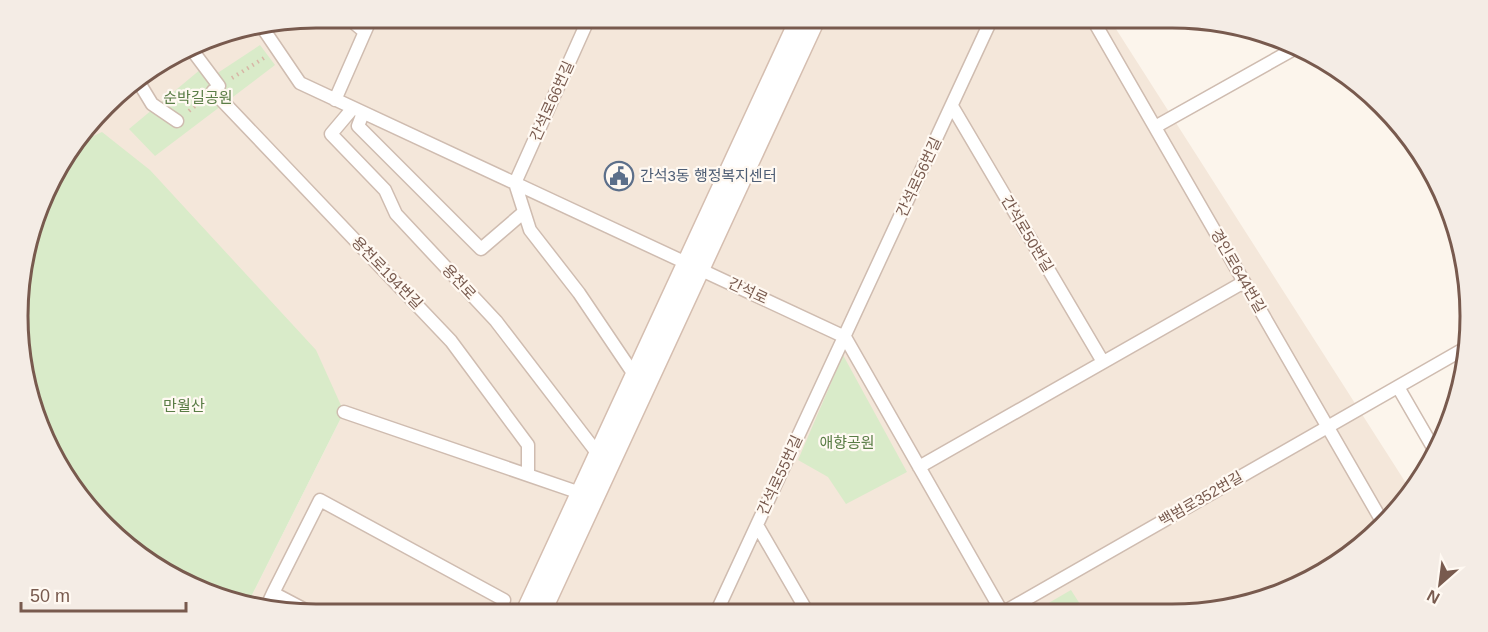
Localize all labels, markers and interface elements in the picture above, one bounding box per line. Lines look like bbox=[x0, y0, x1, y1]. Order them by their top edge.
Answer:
street label: 간석로66번길 bbox=[526, 58, 577, 143]
park label: 순박길공원 bbox=[163, 89, 233, 106]
street label: 간석로56번길 bbox=[893, 134, 944, 219]
public building icon: 간석3동 행정복지센터 bbox=[603, 160, 635, 192]
place label: 간석3동 행정복지센터 bbox=[640, 167, 777, 184]
street label: 간석로50번길 bbox=[998, 193, 1057, 275]
street label: 경인로644번길 bbox=[1208, 226, 1269, 316]
street label: 용천로194번길 bbox=[349, 233, 426, 312]
street label: 용천로 bbox=[439, 261, 480, 303]
street label: 간석로 bbox=[726, 274, 771, 307]
park label: 만월산 bbox=[163, 397, 205, 414]
street label: 간석로55번길 bbox=[754, 432, 805, 517]
park label: 애향공원 bbox=[819, 434, 875, 451]
street label: 백범로352번길 bbox=[1156, 468, 1246, 529]
north arrow bbox=[1410, 554, 1470, 614]
scale bar bbox=[21, 575, 186, 613]
text: 50 m bbox=[30, 586, 70, 606]
text: N bbox=[1424, 587, 1442, 607]

